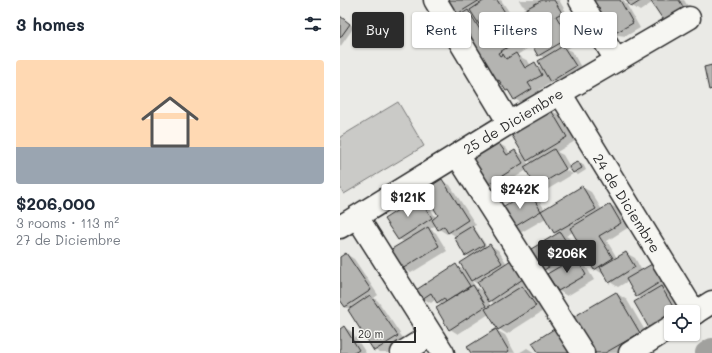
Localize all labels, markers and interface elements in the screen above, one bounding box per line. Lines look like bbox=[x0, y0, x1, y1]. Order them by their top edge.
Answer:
chip: Buy bbox=[352, 12, 404, 48]
chip: Rent bbox=[412, 12, 471, 48]
chip: Filters bbox=[479, 12, 552, 48]
chip: New bbox=[560, 12, 617, 48]
text: 3 homes bbox=[16, 13, 85, 35]
icon: filters bbox=[302, 13, 324, 35]
street label: 25 de Diciembre bbox=[460, 84, 566, 158]
icon: home bbox=[134, 86, 206, 158]
street label: 24 de Diciembre bbox=[589, 150, 665, 256]
pin: $242K bbox=[492, 176, 548, 210]
text: $242K bbox=[500, 180, 540, 197]
pin: $121K bbox=[380, 184, 436, 218]
text: $121K bbox=[390, 188, 426, 205]
text: $206,000 bbox=[16, 192, 95, 214]
text: 3 rooms · 113 m² bbox=[16, 214, 119, 231]
text: 27 de Diciembre bbox=[16, 231, 121, 248]
pin: $206K bbox=[539, 240, 595, 274]
text: $206K bbox=[547, 244, 587, 261]
map controls bbox=[664, 305, 700, 341]
button: locate bbox=[664, 305, 700, 341]
scale bar bbox=[352, 325, 416, 344]
text: 20 m bbox=[358, 326, 383, 341]

